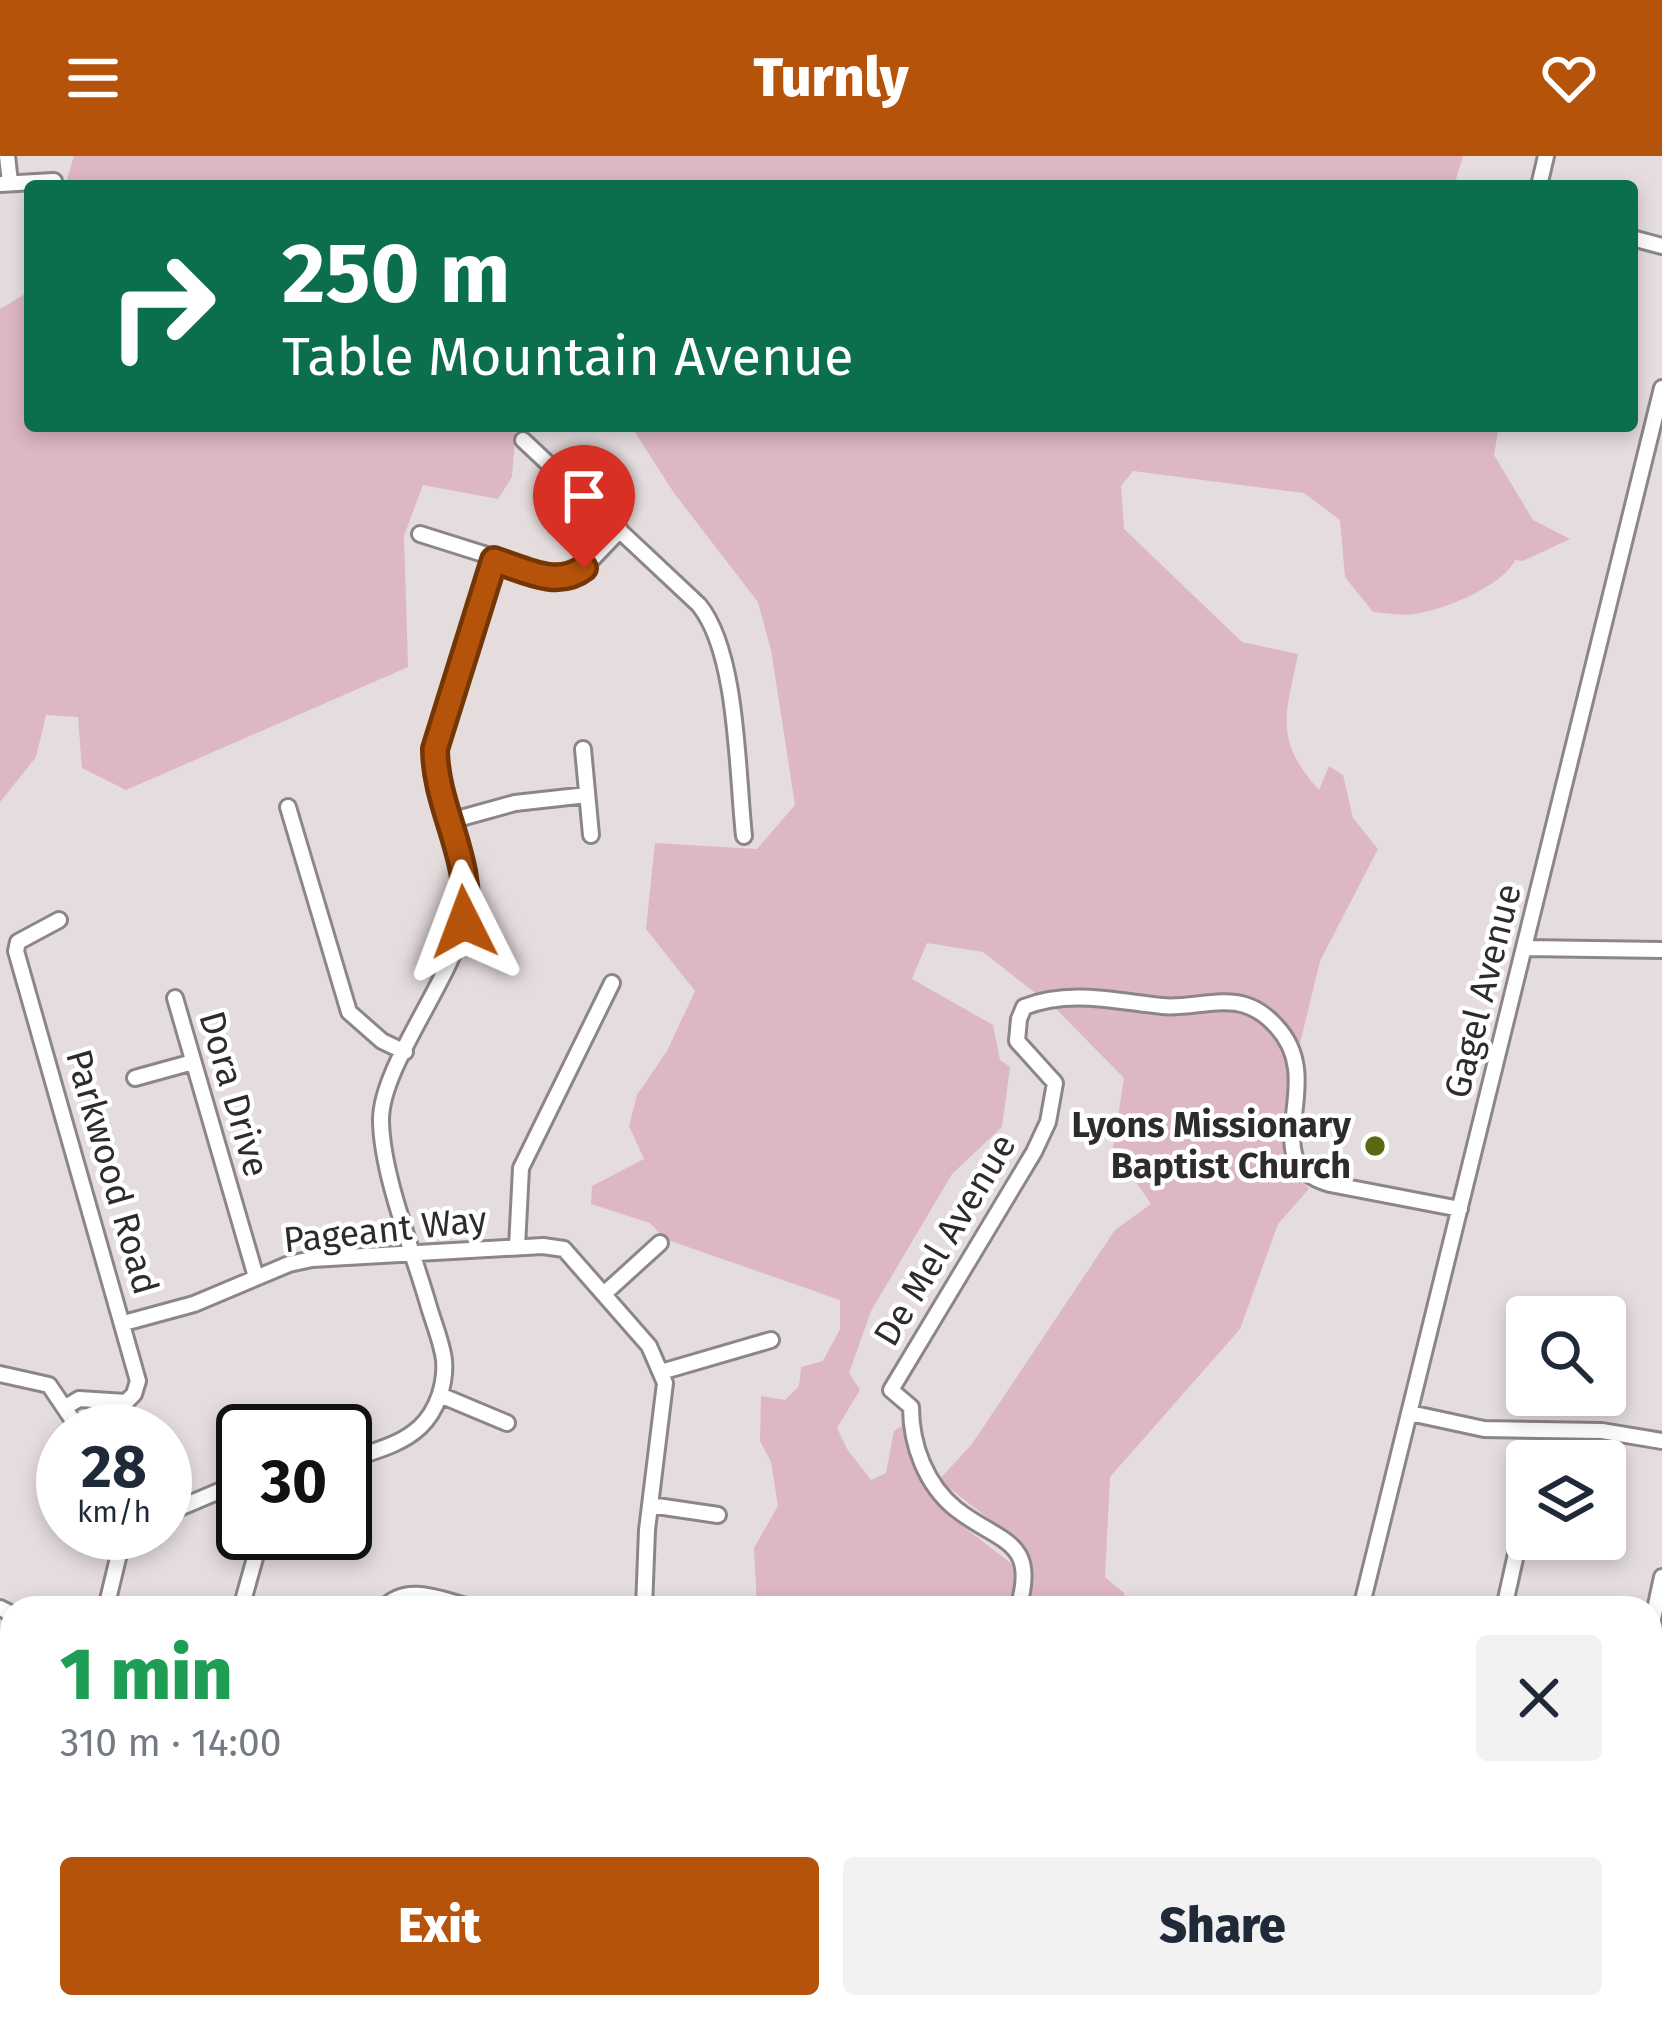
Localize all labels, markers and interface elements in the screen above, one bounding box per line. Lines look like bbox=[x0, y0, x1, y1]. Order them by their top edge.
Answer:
icon: menu bbox=[60, 45, 126, 111]
icon: heart bbox=[1536, 45, 1602, 111]
text: Turnly bbox=[753, 46, 909, 110]
text: 250 m bbox=[282, 223, 510, 324]
icon: right bbox=[84, 228, 240, 384]
text: Table Mountain Avenue bbox=[282, 325, 853, 389]
pin bbox=[533, 445, 635, 568]
icon: arrive bbox=[551, 463, 617, 529]
position arrow bbox=[401, 859, 527, 985]
street label: Gagel Avenue bbox=[1435, 879, 1531, 1103]
street label: Dora Drive bbox=[189, 1006, 279, 1182]
street label: Parkwood Road bbox=[56, 1044, 168, 1300]
place label: Lyons Missionary Baptist Church bbox=[1071, 1103, 1351, 1188]
street label: De Mel Avenue bbox=[864, 1126, 1026, 1354]
marker: Lyons Missionary Baptist Church bbox=[1362, 1133, 1388, 1159]
street label: Pageant Way bbox=[281, 1197, 489, 1263]
map controls bbox=[1506, 1296, 1626, 1560]
button: search bbox=[1506, 1296, 1626, 1416]
speed limit sign: 30 bbox=[216, 1404, 372, 1560]
text: 28 bbox=[81, 1431, 147, 1503]
button: layers bbox=[1506, 1440, 1626, 1560]
text: km/h bbox=[77, 1494, 151, 1530]
text: 1 min bbox=[60, 1632, 233, 1718]
button: close bbox=[1476, 1635, 1602, 1761]
text: 310 m · 14:00 bbox=[60, 1720, 281, 1766]
button: Exit bbox=[60, 1857, 819, 1995]
button: Share bbox=[843, 1857, 1602, 1995]

